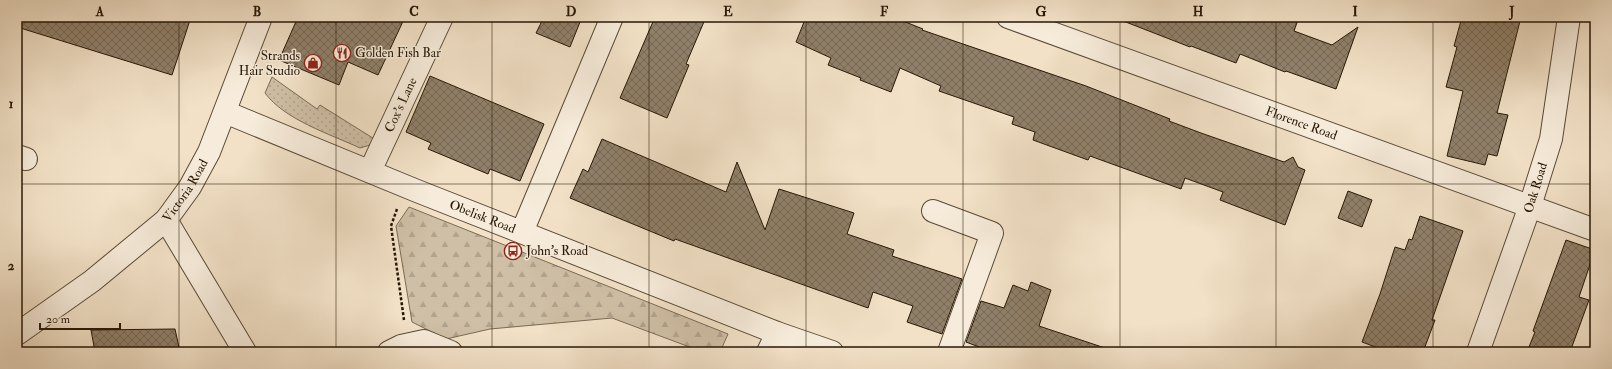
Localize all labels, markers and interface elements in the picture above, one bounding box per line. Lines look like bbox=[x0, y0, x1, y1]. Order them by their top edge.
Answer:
text: A bbox=[95, 4, 105, 20]
text: B bbox=[253, 4, 261, 20]
text: C bbox=[409, 4, 419, 20]
text: D bbox=[566, 4, 577, 20]
text: E bbox=[723, 4, 733, 20]
text: F bbox=[880, 4, 889, 20]
text: G bbox=[1036, 4, 1047, 20]
text: H bbox=[1193, 4, 1204, 20]
text: I bbox=[1352, 4, 1358, 20]
text: J bbox=[1508, 4, 1515, 21]
restaurant icon: Golden Fish Bar bbox=[332, 43, 352, 63]
place label: Golden Fish Bar bbox=[355, 45, 441, 61]
place label: Strands Hair Studio bbox=[239, 48, 301, 79]
shop icon: Strands Hair Studio bbox=[303, 53, 323, 73]
street label: Cox's Lane bbox=[381, 74, 421, 135]
text: 1 bbox=[9, 96, 14, 112]
street label: Florence Road bbox=[1263, 103, 1340, 144]
street label: Victoria Road bbox=[159, 156, 212, 225]
street label: Oak Road bbox=[1520, 160, 1551, 215]
street label: Obelisk Road bbox=[447, 197, 518, 237]
bus stop icon: John's Road bbox=[503, 241, 523, 261]
place label: John's Road bbox=[525, 243, 589, 259]
text: 2 bbox=[8, 258, 15, 274]
scale bar bbox=[40, 305, 120, 331]
text: 20 m bbox=[46, 312, 71, 327]

